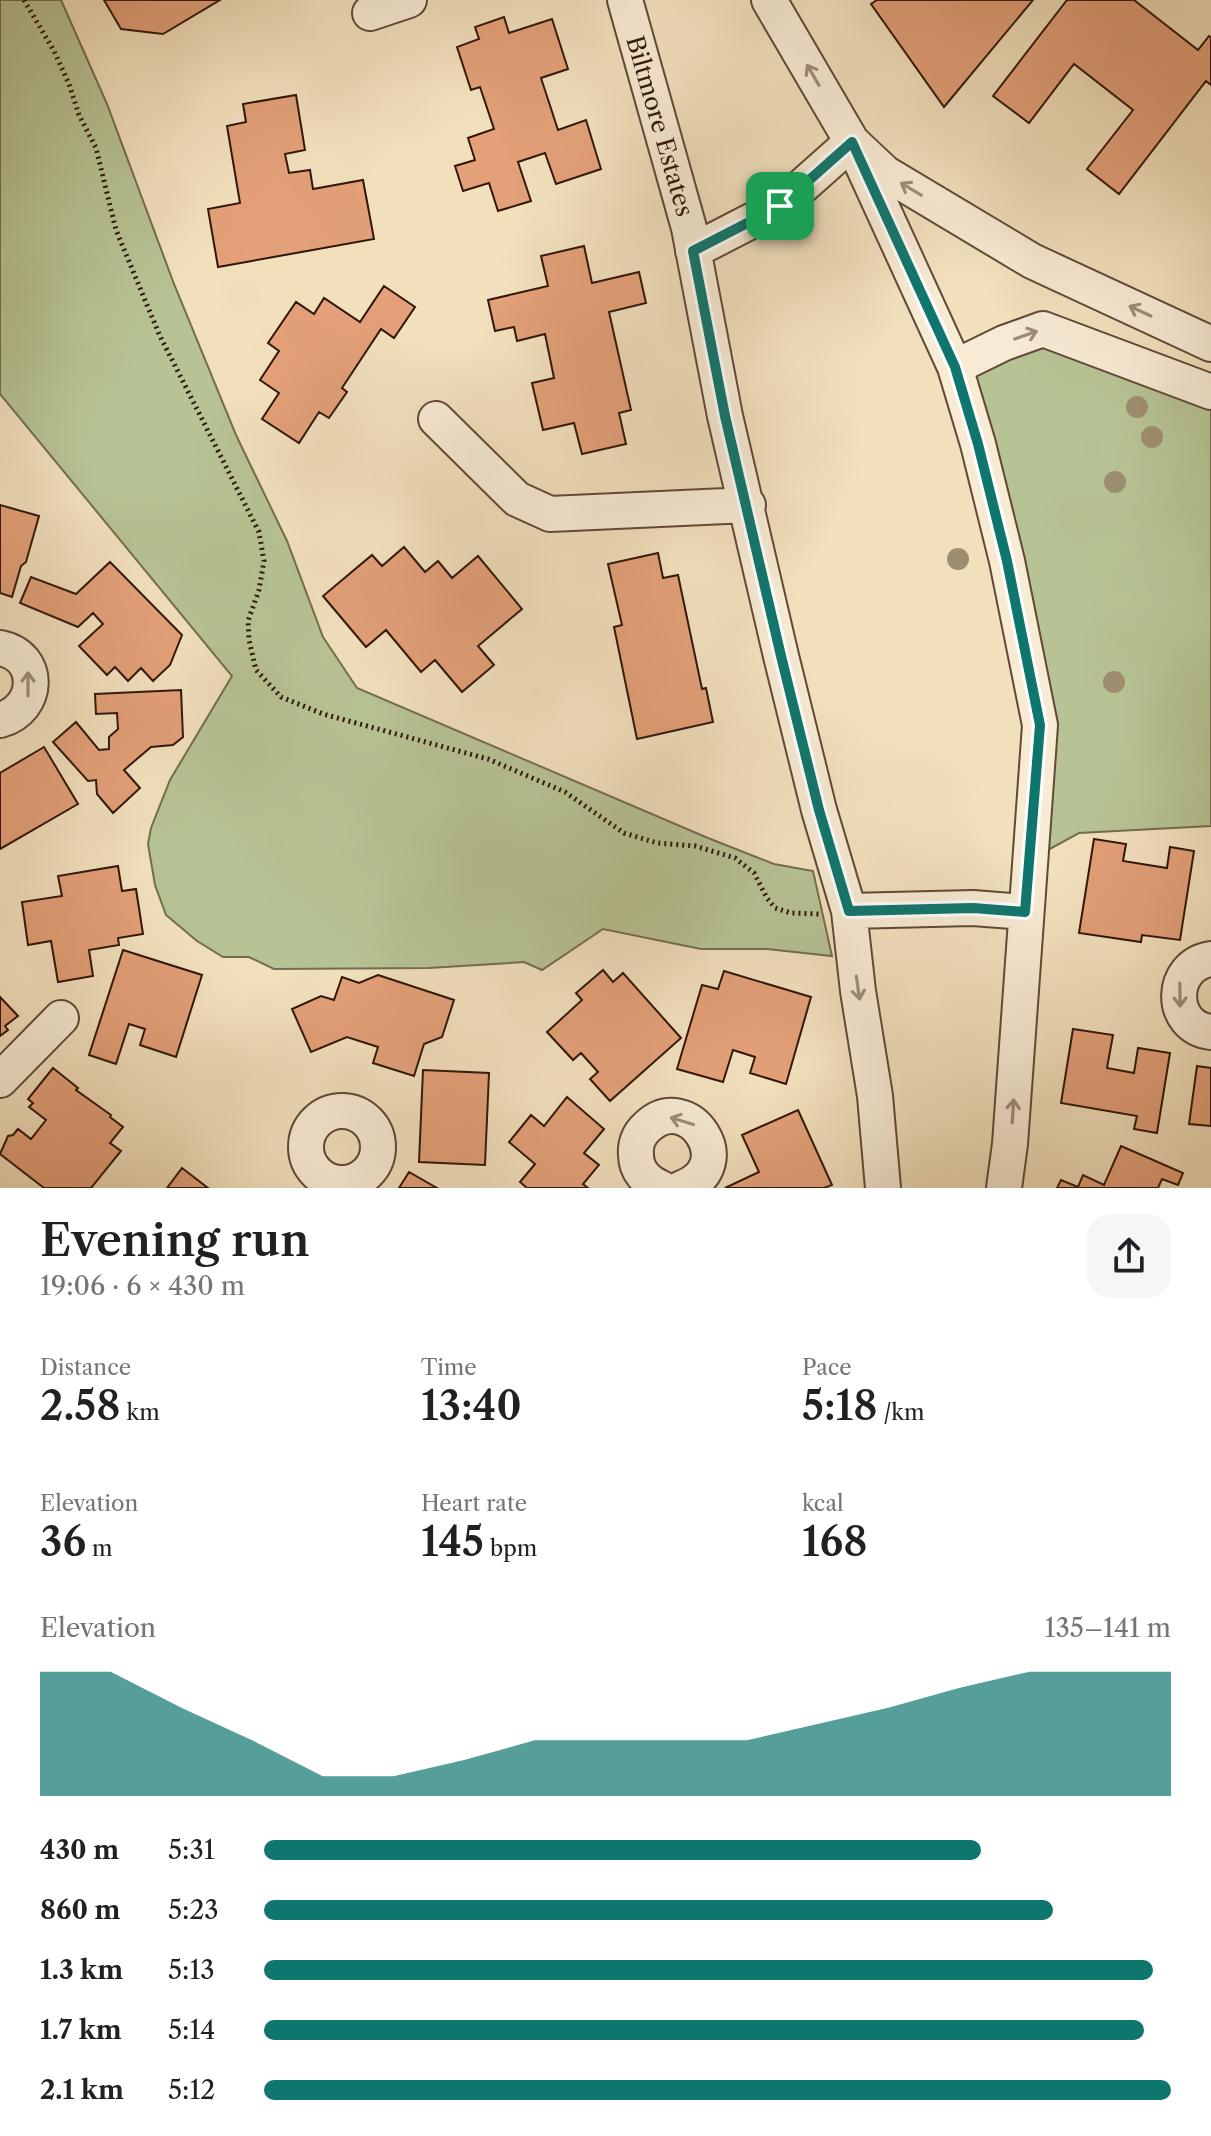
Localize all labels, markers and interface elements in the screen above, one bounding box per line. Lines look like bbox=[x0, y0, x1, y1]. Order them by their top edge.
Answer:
street label: Biltmore Estates bbox=[620, 32, 700, 220]
one-way arrow bbox=[805, 64, 821, 87]
pin bbox=[746, 172, 814, 240]
one-way arrow bbox=[900, 181, 923, 197]
icon: arrive bbox=[758, 184, 802, 228]
one-way arrow bbox=[1129, 303, 1153, 318]
one-way arrow bbox=[1013, 327, 1038, 342]
one-way arrow bbox=[20, 672, 36, 698]
one-way arrow bbox=[851, 975, 866, 1000]
one-way arrow bbox=[1173, 982, 1188, 1008]
one-way arrow bbox=[1005, 1098, 1020, 1124]
one-way arrow bbox=[670, 1113, 695, 1127]
text: Evening run bbox=[40, 1213, 310, 1267]
button: share bbox=[1087, 1214, 1171, 1298]
text: 19:06 · 6 × 430 m bbox=[40, 1270, 245, 1302]
text: Distance bbox=[40, 1354, 131, 1381]
text: Time bbox=[421, 1354, 477, 1381]
text: Pace bbox=[802, 1354, 852, 1381]
text: 2.58 bbox=[40, 1381, 121, 1430]
text: 13:40 bbox=[421, 1381, 522, 1430]
text: 5:18 bbox=[802, 1381, 878, 1430]
text: km bbox=[121, 1399, 160, 1426]
text: /km bbox=[878, 1399, 925, 1426]
text: Elevation bbox=[40, 1490, 138, 1517]
text: Heart rate bbox=[421, 1490, 527, 1517]
text: kcal bbox=[802, 1490, 844, 1517]
text: 36 bbox=[40, 1517, 86, 1566]
text: 145 bbox=[421, 1517, 484, 1566]
text: 168 bbox=[802, 1517, 868, 1566]
text: m bbox=[86, 1535, 113, 1562]
text: bpm bbox=[484, 1535, 537, 1562]
text: Elevation bbox=[40, 1612, 156, 1644]
text: 135–141 m bbox=[1045, 1612, 1171, 1644]
text: 430 m bbox=[40, 1834, 119, 1866]
text: 5:31 bbox=[168, 1834, 215, 1866]
text: 860 m bbox=[40, 1894, 121, 1926]
text: 5:23 bbox=[168, 1894, 219, 1926]
text: 1.3 km bbox=[40, 1954, 123, 1986]
text: 5:13 bbox=[168, 1954, 215, 1986]
text: 1.7 km bbox=[40, 2014, 122, 2046]
text: 5:14 bbox=[168, 2014, 215, 2046]
text: 2.1 km bbox=[40, 2074, 124, 2106]
text: 5:12 bbox=[168, 2074, 215, 2106]

